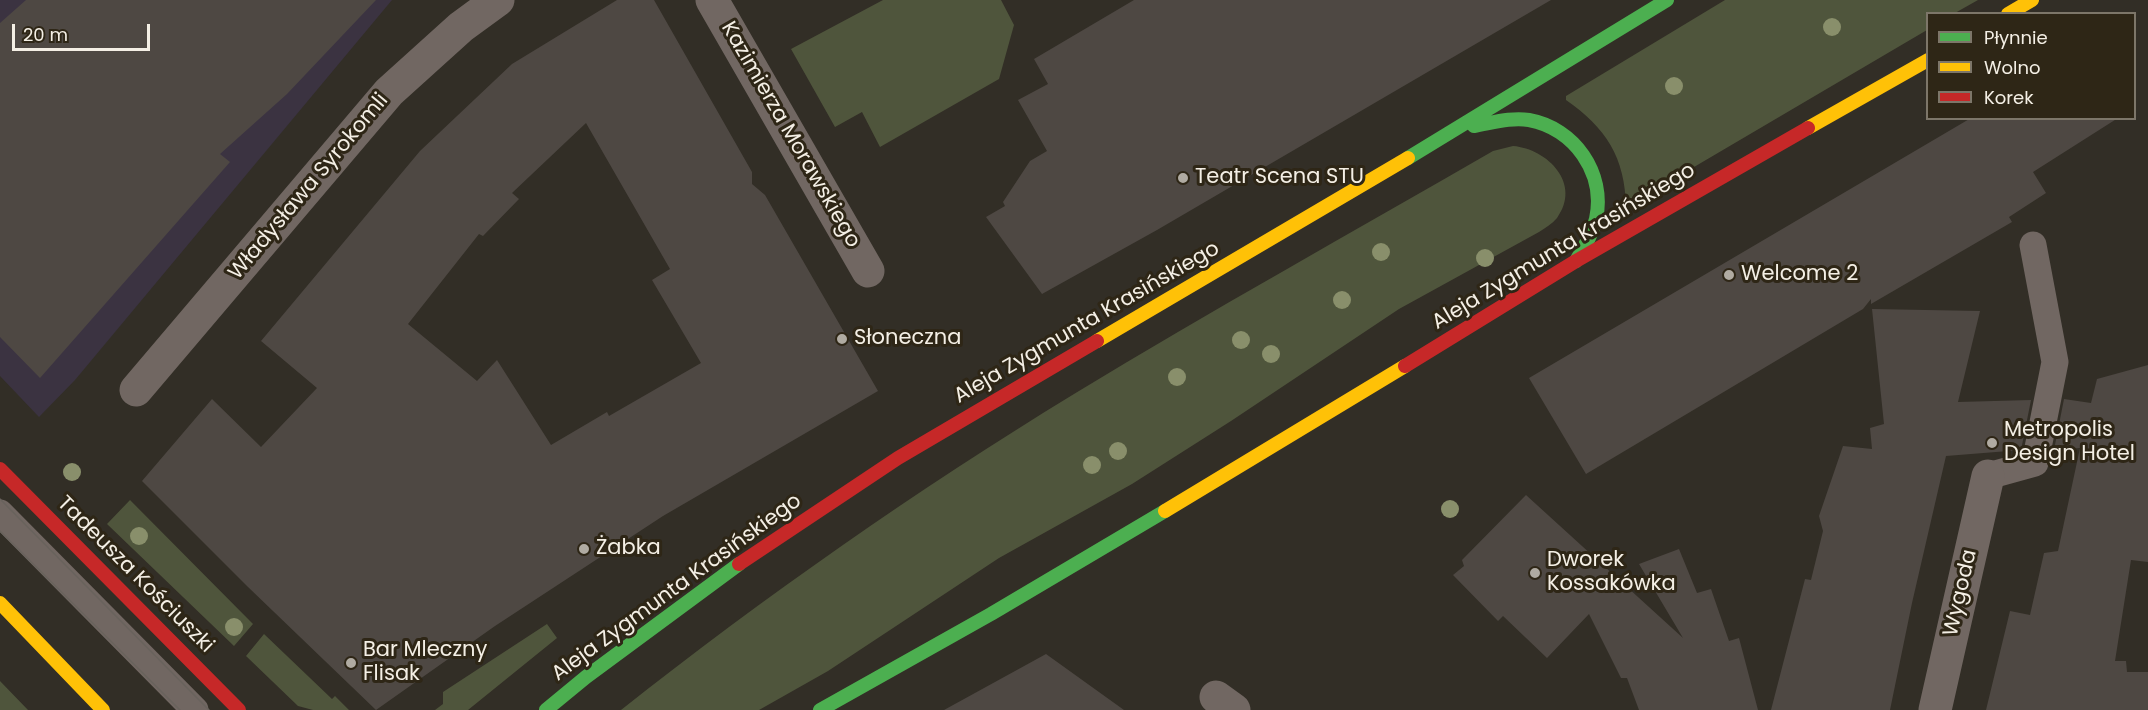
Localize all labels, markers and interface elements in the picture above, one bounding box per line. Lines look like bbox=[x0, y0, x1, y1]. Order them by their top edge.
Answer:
scale bar bbox=[15, 12, 153, 50]
legend bbox=[1926, 12, 2136, 120]
street label: Kazimierza Morawskiego bbox=[715, 17, 865, 253]
text: 20 m bbox=[23, 22, 68, 47]
text: Płynnie bbox=[1984, 25, 2048, 50]
text: Wolno bbox=[1984, 55, 2041, 80]
text: Korek bbox=[1984, 85, 2033, 110]
street label: Władysława Syrokomli bbox=[224, 89, 394, 285]
street label: Aleja Zygmunta Krasińskiego bbox=[1428, 158, 1700, 336]
place label: Teatr Scena STU bbox=[1195, 165, 1364, 191]
marker: Teatr Scena STU bbox=[1176, 171, 1190, 185]
street label: Aleja Zygmunta Krasińskiego bbox=[950, 236, 1224, 410]
place label: Welcome 2 bbox=[1741, 262, 1858, 288]
marker: Welcome 2 bbox=[1722, 268, 1736, 282]
place label: Słoneczna bbox=[854, 326, 961, 352]
marker: Słoneczna bbox=[835, 332, 849, 346]
place label: Metropolis Design Hotel bbox=[2004, 418, 2135, 468]
marker: Metropolis Design Hotel bbox=[1985, 436, 1999, 450]
street label: Aleja Zygmunta Krasińskiego bbox=[547, 489, 807, 687]
street label: Tadeusza Kościuszki bbox=[51, 491, 219, 659]
place label: Żabka bbox=[596, 536, 661, 562]
marker: Żabka bbox=[577, 542, 591, 556]
street label: Wygoda bbox=[1939, 547, 1983, 639]
place label: Dworek Kossakówka bbox=[1547, 548, 1676, 598]
marker: Dworek Kossakówka bbox=[1528, 566, 1542, 580]
place label: Bar Mleczny Flisak bbox=[363, 638, 487, 688]
marker: Bar Mleczny Flisak bbox=[344, 656, 358, 670]

